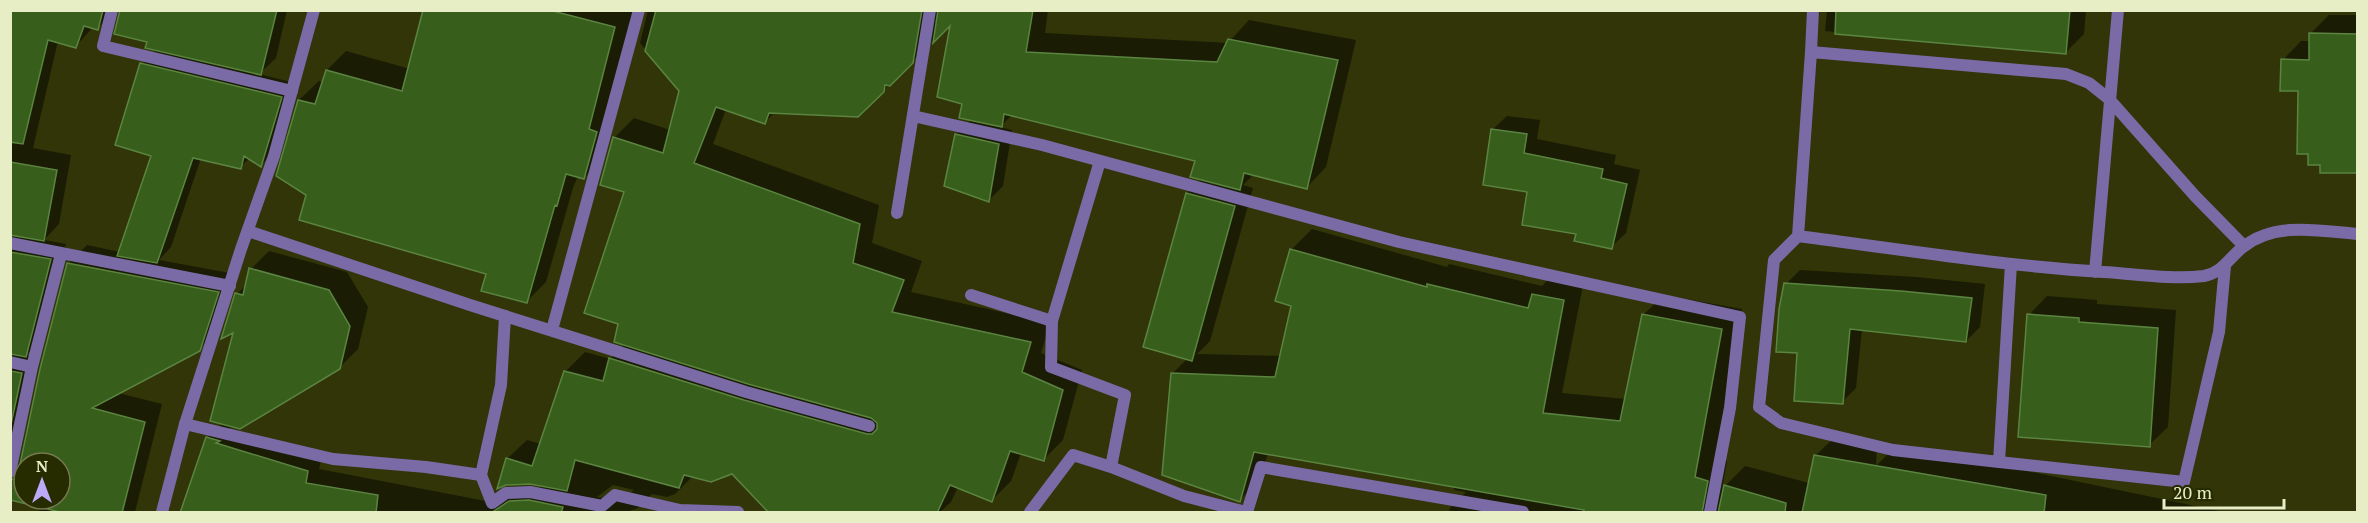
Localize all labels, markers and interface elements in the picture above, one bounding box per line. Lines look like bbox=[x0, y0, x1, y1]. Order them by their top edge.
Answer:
north arrow bbox=[12, 451, 72, 511]
text: N bbox=[36, 455, 48, 477]
scale bar bbox=[2164, 472, 2284, 510]
text: 20 m bbox=[2173, 480, 2213, 504]

